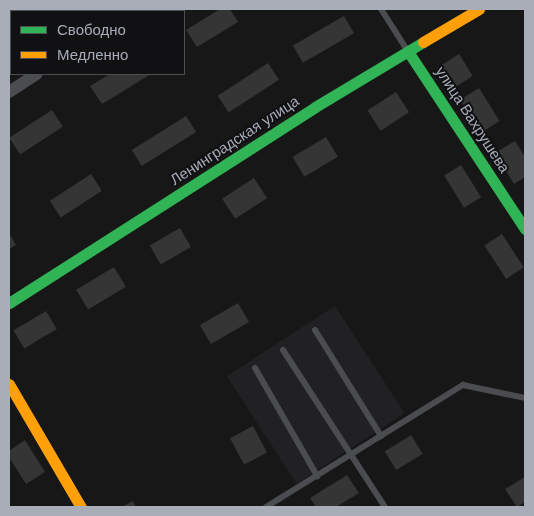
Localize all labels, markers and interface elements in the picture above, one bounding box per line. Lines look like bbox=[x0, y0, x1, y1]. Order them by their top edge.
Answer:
legend bbox=[10, 10, 185, 75]
text: Свободно bbox=[57, 20, 126, 40]
text: Медленно bbox=[57, 45, 128, 65]
street label: улица Вахрушева bbox=[431, 63, 513, 177]
street label: Ленинградская улица bbox=[167, 93, 303, 189]

